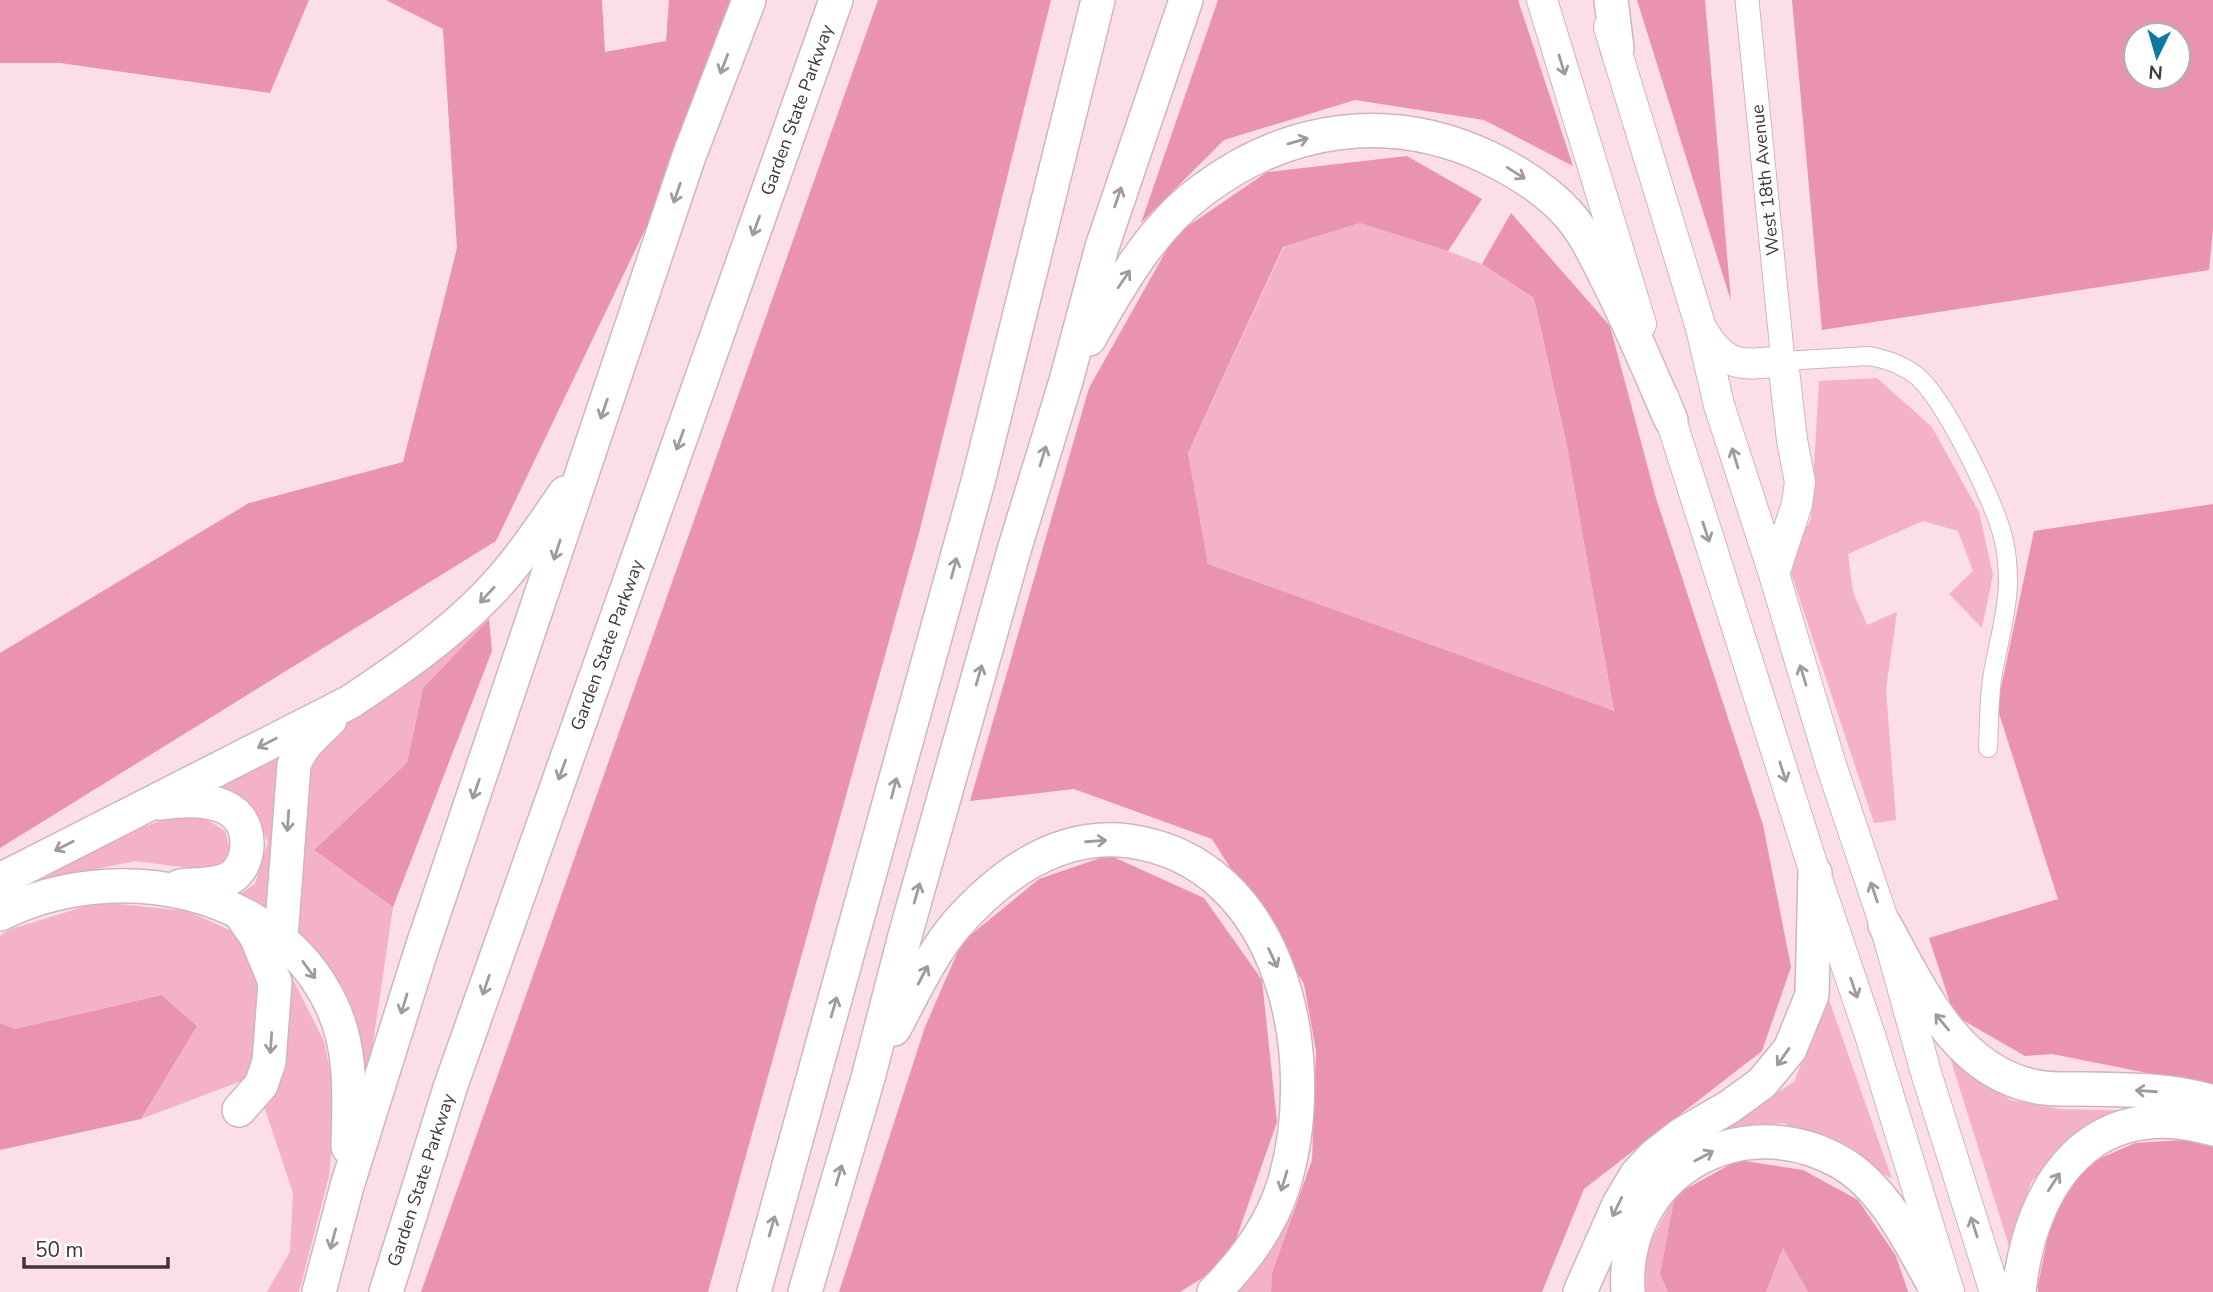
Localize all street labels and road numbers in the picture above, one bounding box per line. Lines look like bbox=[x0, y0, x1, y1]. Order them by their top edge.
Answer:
street label: Garden State Parkway bbox=[755, 20, 839, 199]
street label: West 18th Avenue bbox=[1745, 103, 1785, 257]
street label: Garden State Parkway bbox=[565, 555, 649, 734]
street label: Garden State Parkway bbox=[382, 1090, 461, 1270]

